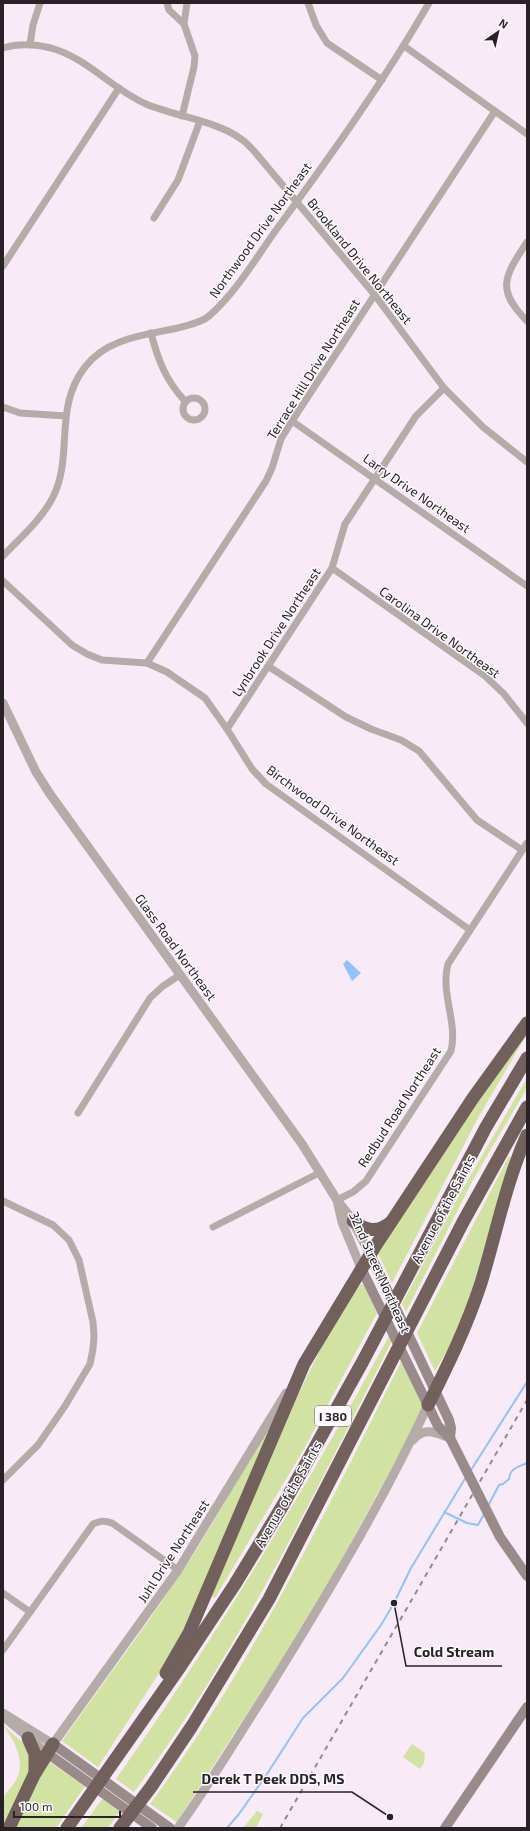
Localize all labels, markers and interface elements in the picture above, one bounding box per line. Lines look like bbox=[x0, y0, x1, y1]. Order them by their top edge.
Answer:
north arrow bbox=[478, 12, 518, 52]
text: N bbox=[497, 16, 511, 31]
street label: Northwood Drive Northeast bbox=[205, 159, 315, 301]
street label: Brookland Drive Northeast bbox=[304, 195, 416, 327]
street label: Terrace Hill Drive Northeast bbox=[263, 296, 363, 442]
street label: Larry Drive Northeast bbox=[360, 450, 474, 536]
street label: Lynbrook Drive Northeast bbox=[228, 564, 324, 699]
street label: Carolina Drive Northeast bbox=[376, 583, 504, 681]
street label: Birchwood Drive Northeast bbox=[264, 762, 402, 868]
street label: Glass Road Northeast bbox=[132, 890, 220, 1004]
street label: Redbud Road Northeast bbox=[354, 1044, 444, 1170]
street label: Avenue of the Saints bbox=[408, 1152, 478, 1266]
street label: 32nd Street Northeast bbox=[346, 1209, 414, 1335]
road number: I 380 bbox=[315, 1406, 351, 1426]
street label: Avenue of the Saints bbox=[251, 1438, 325, 1550]
street label: Juhl Drive Northeast bbox=[134, 1496, 212, 1605]
callout: Cold Stream bbox=[406, 1640, 502, 1666]
text: Cold Stream bbox=[414, 1643, 494, 1660]
callout: Derek T Peek DDS, MS bbox=[193, 1766, 352, 1792]
text: Derek T Peek DDS, MS bbox=[202, 1770, 344, 1787]
scale bar bbox=[14, 1793, 120, 1819]
text: 100 m bbox=[20, 1799, 52, 1813]

